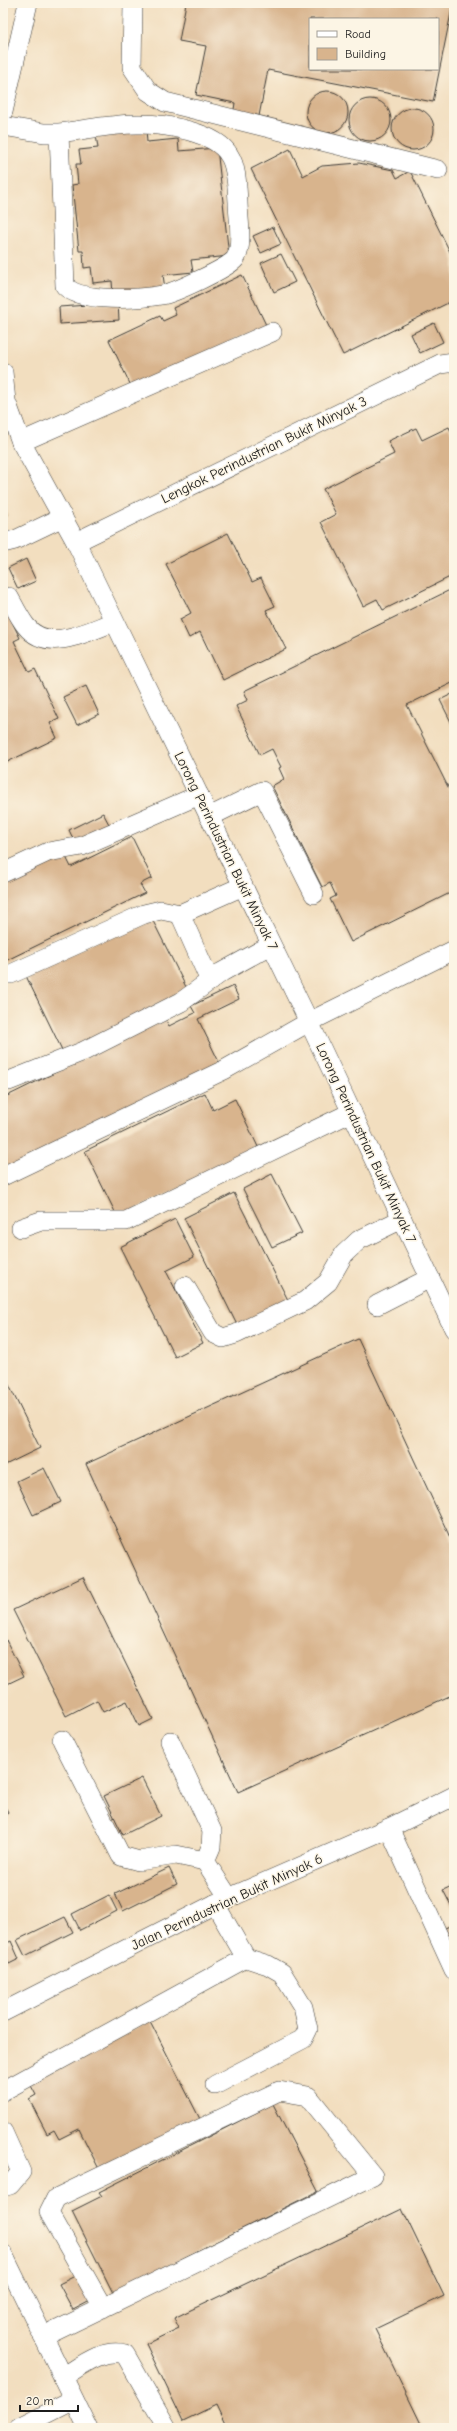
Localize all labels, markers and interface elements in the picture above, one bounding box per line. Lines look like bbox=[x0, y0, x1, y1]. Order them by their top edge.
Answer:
legend bbox=[309, 18, 439, 70]
text: Road bbox=[345, 27, 371, 41]
text: Building bbox=[345, 47, 386, 61]
street label: Lengkok Perindustrian Bukit Minyak 3 bbox=[158, 393, 370, 507]
street label: Lorong Perindustrian Bukit Minyak 7 bbox=[170, 749, 282, 953]
street label: Lorong Perindustrian Bukit Minyak 7 bbox=[312, 1040, 420, 1246]
street label: Jalan Perindustrian Bukit Minyak 6 bbox=[129, 1850, 325, 1954]
scale bar bbox=[20, 2387, 78, 2413]
text: 20 m bbox=[26, 2394, 54, 2408]

